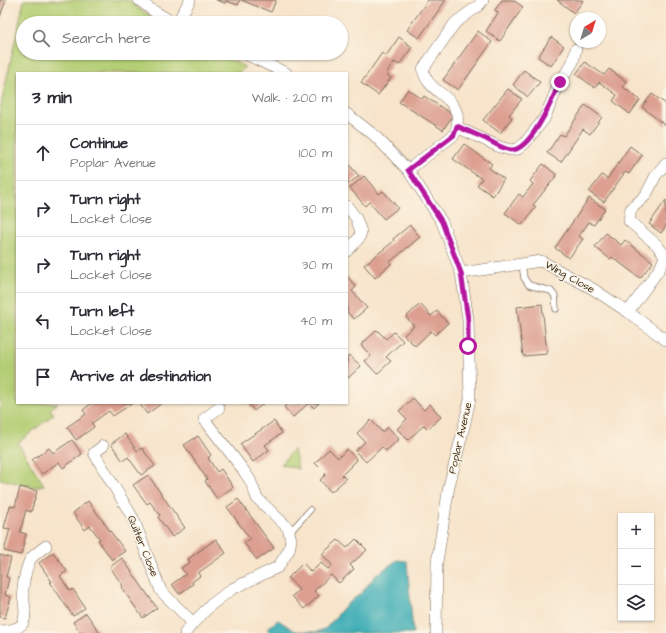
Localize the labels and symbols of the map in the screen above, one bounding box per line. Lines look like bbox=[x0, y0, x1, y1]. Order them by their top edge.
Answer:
north arrow bbox=[570, 12, 606, 48]
route end bbox=[551, 73, 569, 91]
street label: Wing Close bbox=[542, 257, 598, 298]
route start bbox=[459, 337, 477, 355]
street label: Poplar Avenue bbox=[444, 401, 476, 475]
street label: Quilter Close bbox=[124, 513, 162, 579]

